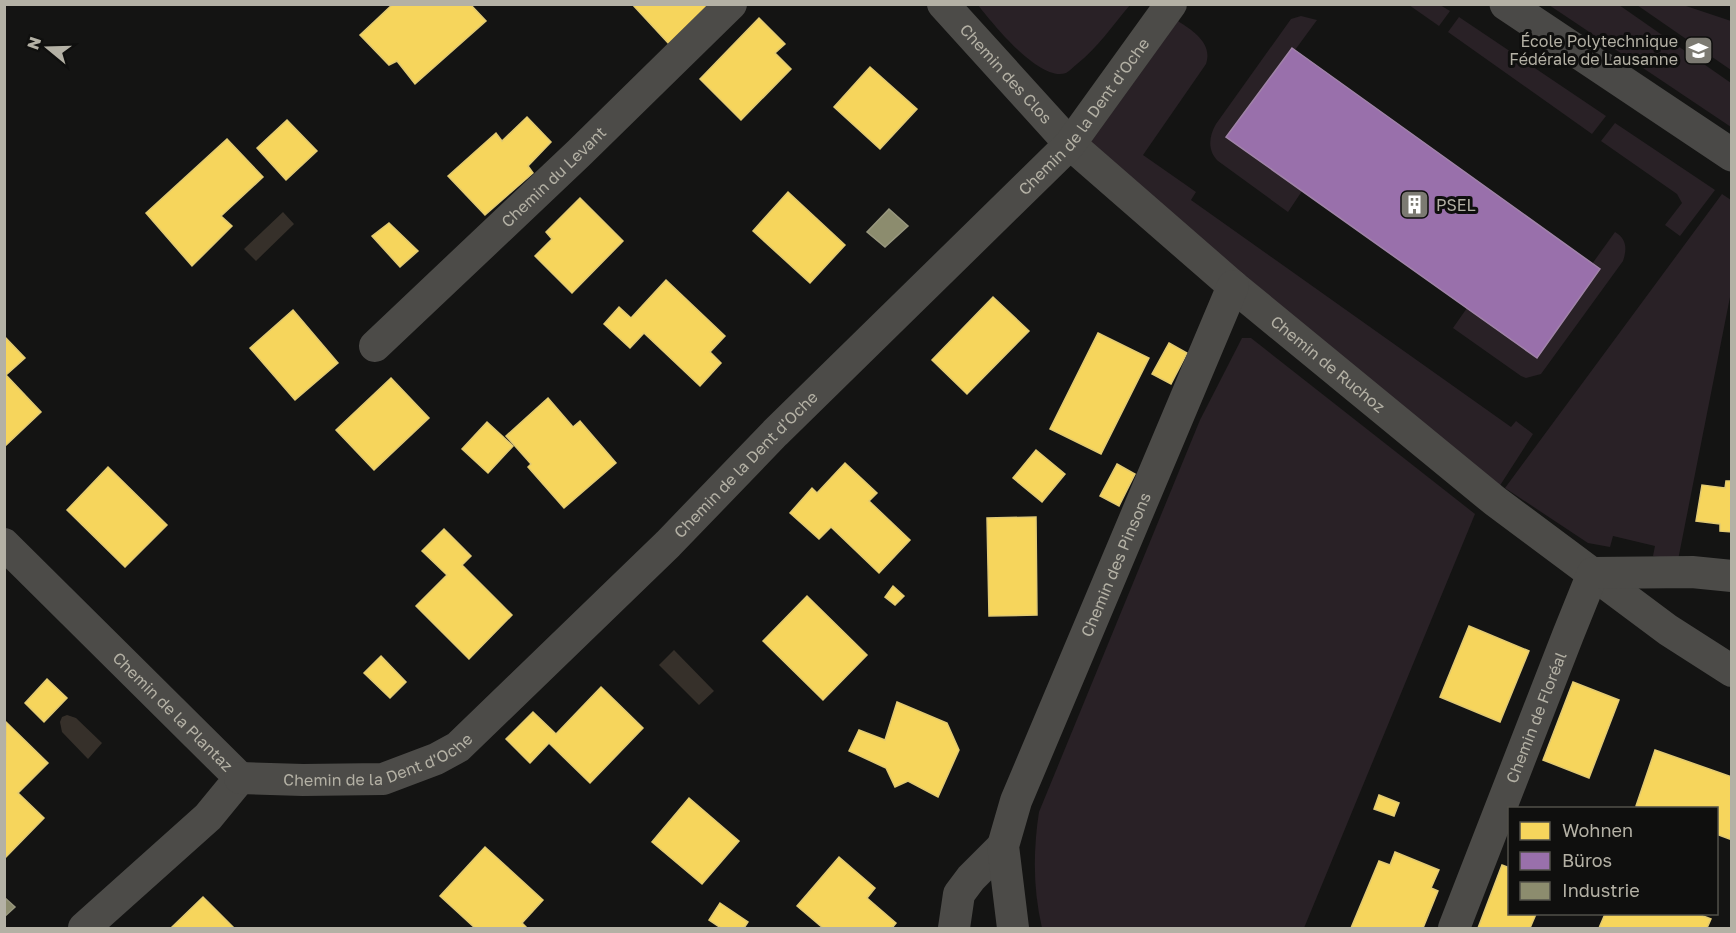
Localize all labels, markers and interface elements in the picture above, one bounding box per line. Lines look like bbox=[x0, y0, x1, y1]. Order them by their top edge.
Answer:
north arrow bbox=[18, 18, 78, 78]
street label: Chemin des Clos bbox=[956, 20, 1057, 128]
place label: École Polytechnique Fédérale de Lausanne bbox=[1509, 31, 1678, 69]
text: N bbox=[22, 34, 45, 52]
street label: Chemin de la Dent d'Oche bbox=[1014, 34, 1153, 199]
school or university icon: École Polytechnique Fédérale de Lausanne bbox=[1683, 34, 1715, 66]
street label: Chemin du Levant bbox=[497, 122, 610, 231]
building icon: PSEL bbox=[1399, 189, 1431, 221]
place label: PSEL bbox=[1436, 195, 1476, 215]
street label: Chemin de Ruchoz bbox=[1267, 311, 1389, 417]
street label: Chemin de la Dent d'Oche bbox=[669, 387, 822, 542]
street label: Chemin des Pinsons bbox=[1076, 489, 1155, 640]
street label: Chemin de la Plantaz bbox=[109, 648, 237, 776]
street label: Chemin de Floréal bbox=[1501, 649, 1570, 786]
street label: Chemin de la Dent d'Oche bbox=[283, 729, 476, 790]
legend bbox=[1508, 807, 1718, 915]
text: Wohnen bbox=[1562, 819, 1633, 841]
text: Büros bbox=[1562, 849, 1612, 871]
text: Industrie bbox=[1562, 879, 1640, 901]

